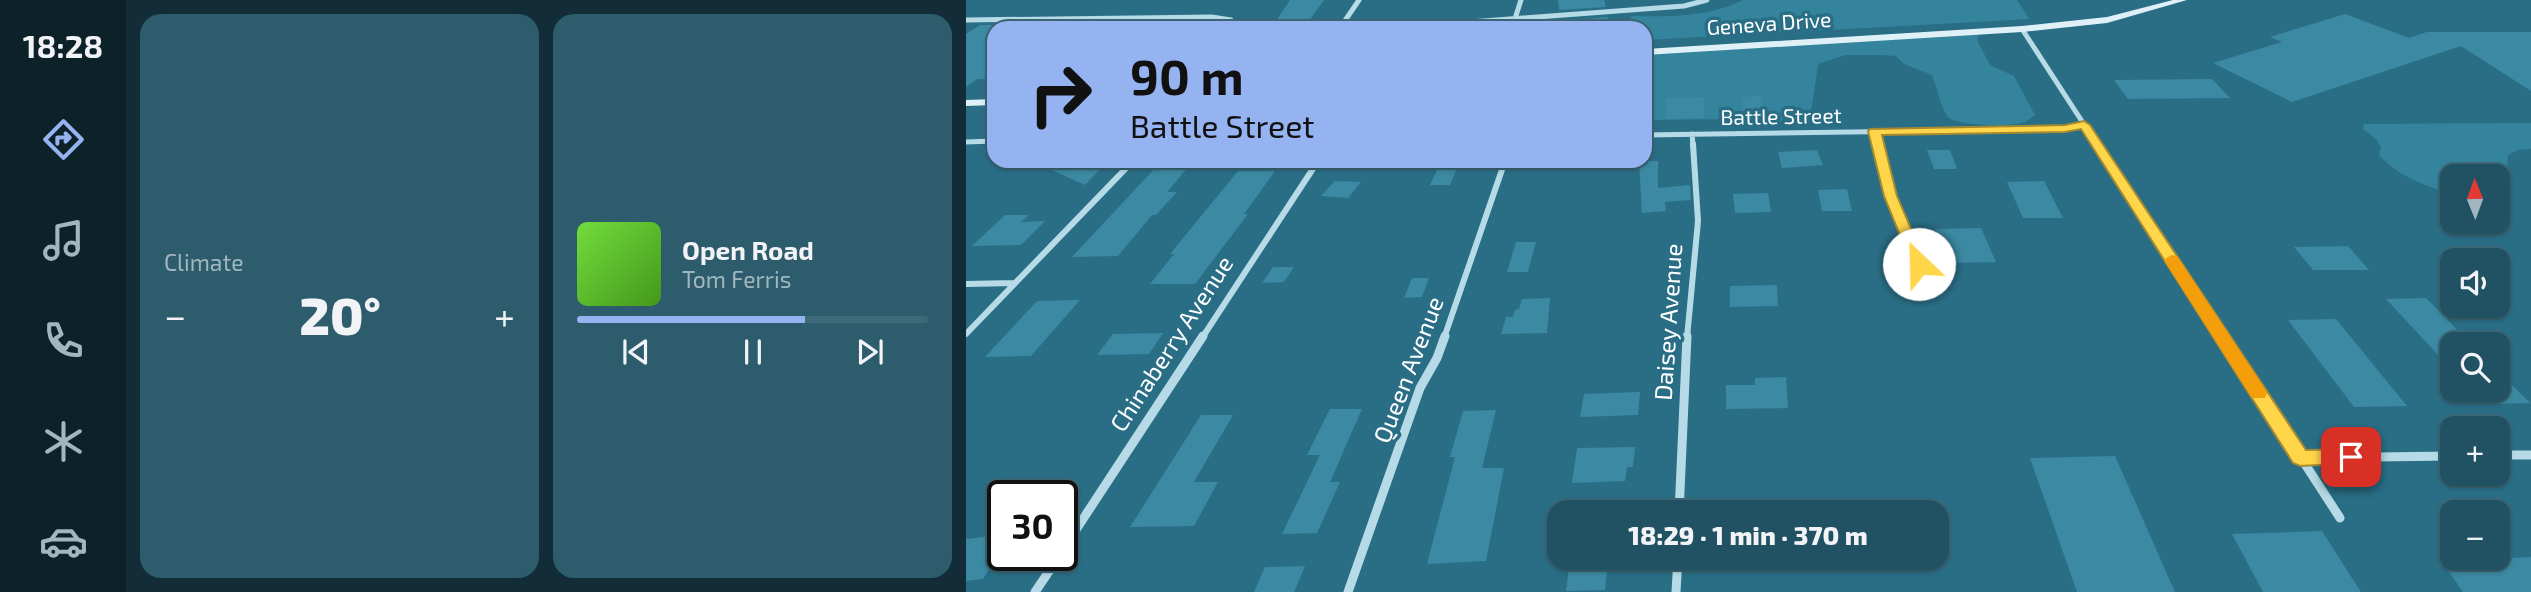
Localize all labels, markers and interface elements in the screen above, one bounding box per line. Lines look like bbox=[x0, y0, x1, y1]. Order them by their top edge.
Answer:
street label: Geneva Drive bbox=[1706, 6, 1832, 39]
text: 18:28 bbox=[23, 26, 103, 64]
text: 90 m bbox=[1130, 46, 1244, 105]
icon: right bbox=[1015, 49, 1106, 140]
street label: Battle Street bbox=[1720, 102, 1842, 129]
text: Battle Street bbox=[1130, 106, 1315, 144]
icon: directions bbox=[39, 115, 88, 164]
north arrow bbox=[2440, 164, 2510, 234]
map controls bbox=[2440, 164, 2510, 570]
icon: music bbox=[39, 216, 88, 265]
position arrow bbox=[1882, 227, 1956, 301]
text: Open Road bbox=[682, 234, 814, 265]
street label: Daisey Avenue bbox=[1648, 242, 1687, 401]
text: Climate bbox=[164, 248, 244, 276]
button: sound bbox=[2440, 248, 2510, 318]
street label: Chinaberry Avenue bbox=[1103, 250, 1238, 437]
text: Tom Ferris bbox=[682, 265, 791, 293]
text: 20° bbox=[299, 283, 381, 345]
text: − bbox=[164, 292, 186, 338]
text: + bbox=[494, 292, 515, 338]
street label: Queen Avenue bbox=[1366, 292, 1449, 447]
icon: phone bbox=[39, 316, 88, 365]
button: search bbox=[2440, 332, 2510, 402]
icon: previous bbox=[617, 333, 655, 371]
icon: pause bbox=[734, 333, 772, 371]
icon: next bbox=[851, 333, 889, 371]
button: + bbox=[2440, 416, 2510, 486]
icon: climate bbox=[39, 417, 88, 466]
pin bbox=[2321, 427, 2381, 487]
icon: arrive bbox=[2332, 438, 2370, 476]
speed limit sign: 30 bbox=[987, 480, 1078, 571]
button: − bbox=[2440, 500, 2510, 570]
icon: car bbox=[39, 517, 88, 566]
text: 18:29 · 1 min · 370 m bbox=[1628, 519, 1868, 550]

